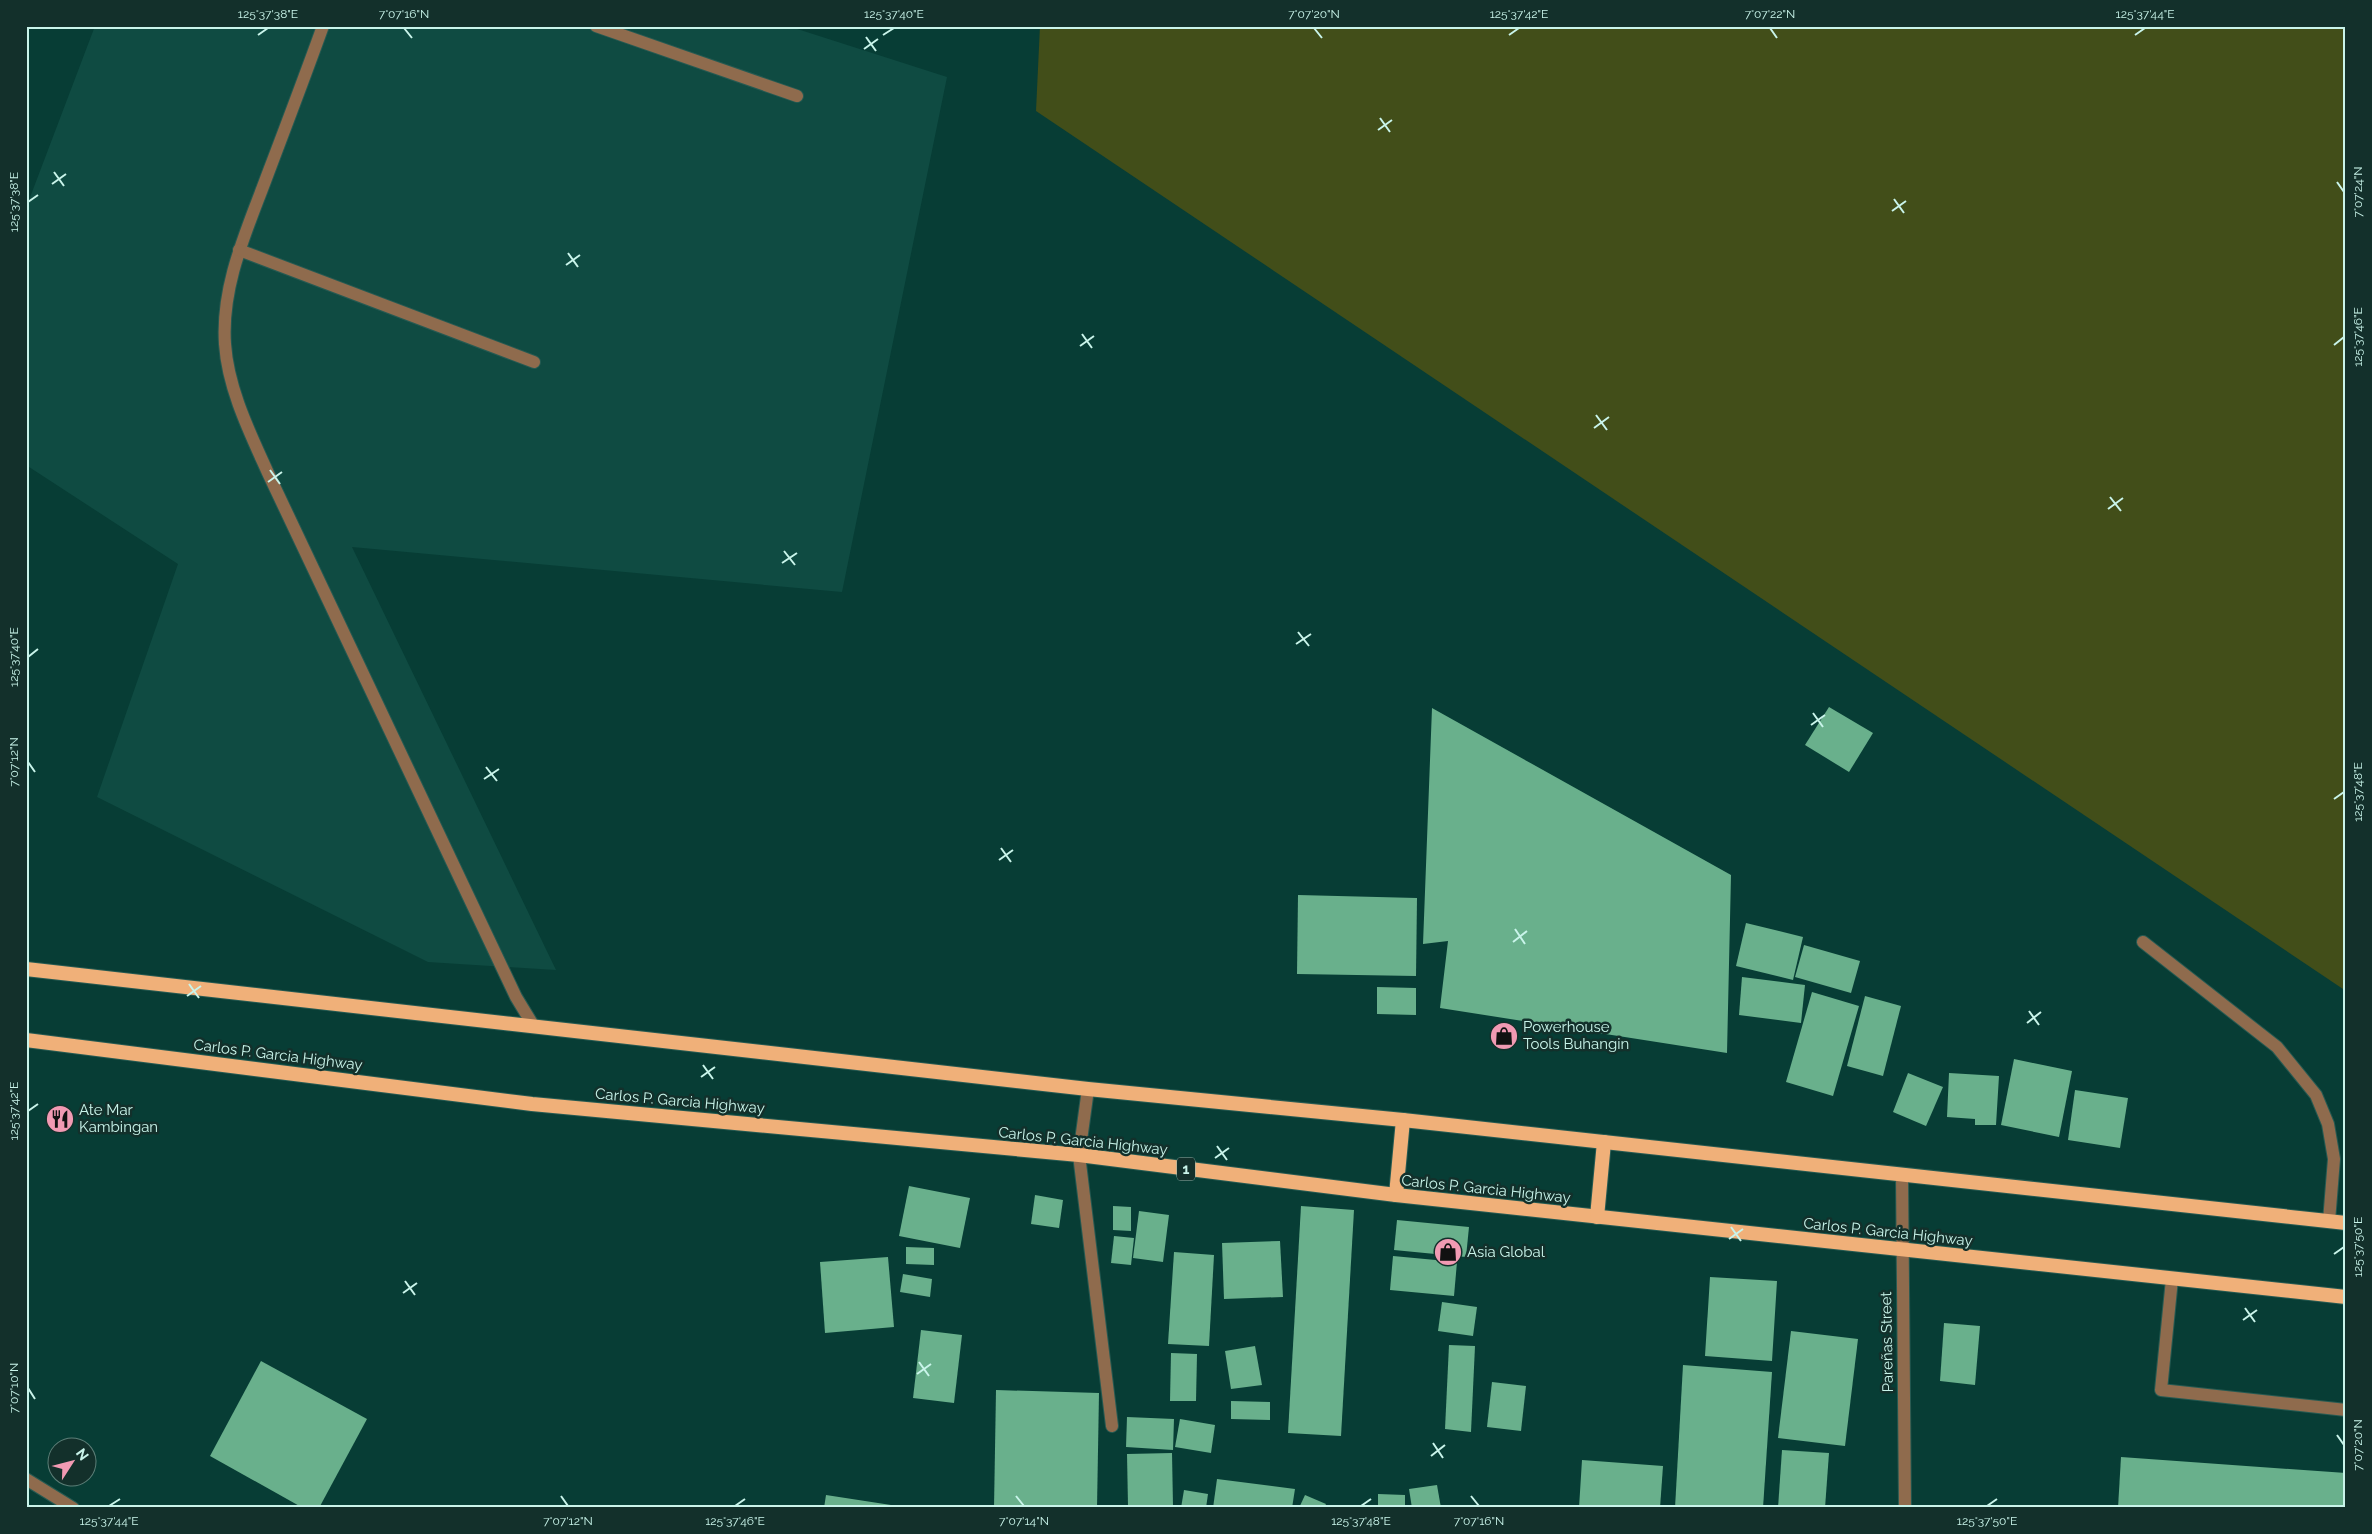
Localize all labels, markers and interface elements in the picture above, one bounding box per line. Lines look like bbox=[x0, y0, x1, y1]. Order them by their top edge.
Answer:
text: 125°37'38"E bbox=[238, 7, 298, 21]
text: 7°07'16"N bbox=[379, 7, 429, 21]
text: 125°37'40"E bbox=[864, 7, 924, 21]
text: 7°07'20"N bbox=[1288, 7, 1340, 21]
text: 125°37'42"E bbox=[1490, 7, 1548, 21]
text: 7°07'22"N bbox=[1745, 7, 1795, 21]
text: 125°37'44"E bbox=[2116, 7, 2175, 21]
text: 7°07'24"N bbox=[2351, 167, 2365, 217]
text: 125°37'38"E bbox=[7, 172, 21, 232]
text: 125°37'46"E bbox=[2351, 307, 2365, 367]
text: 125°37'40"E bbox=[7, 627, 21, 687]
text: 7°07'12"N bbox=[7, 737, 21, 787]
text: 125°37'48"E bbox=[2351, 762, 2365, 822]
place label: Powerhouse Tools Buhangin bbox=[1523, 1018, 1629, 1053]
shop icon: Powerhouse Tools Buhangin bbox=[1489, 1021, 1519, 1051]
street label: Carlos P. Garcia Highway bbox=[192, 1036, 364, 1074]
text: 125°37'42"E bbox=[7, 1082, 21, 1140]
street label: Carlos P. Garcia Highway bbox=[594, 1085, 766, 1117]
place label: Ate Mar Kambingan bbox=[79, 1101, 158, 1136]
restaurant icon: Ate Mar Kambingan bbox=[45, 1104, 75, 1134]
street label: Carlos P. Garcia Highway bbox=[997, 1123, 1169, 1159]
road number: 1 bbox=[1177, 1158, 1195, 1180]
street label: Carlos P. Garcia Highway bbox=[1400, 1171, 1572, 1207]
street label: Carlos P. Garcia Highway bbox=[1802, 1214, 1974, 1250]
text: 125°37'50"E bbox=[2351, 1217, 2365, 1277]
shop icon: Asia Global bbox=[1433, 1237, 1463, 1267]
place label: Asia Global bbox=[1467, 1243, 1546, 1261]
street label: Pareñas Street bbox=[1877, 1291, 1897, 1393]
text: 7°07'10"N bbox=[7, 1363, 21, 1413]
text: 7°07'20"N bbox=[2351, 1419, 2365, 1471]
north arrow bbox=[48, 1436, 98, 1486]
text: N bbox=[73, 1445, 92, 1463]
text: 125°37'44"E bbox=[80, 1514, 139, 1528]
text: 7°07'12"N bbox=[543, 1514, 593, 1528]
text: 125°37'46"E bbox=[705, 1514, 765, 1528]
text: 7°07'14"N bbox=[999, 1514, 1049, 1528]
text: 125°37'48"E bbox=[1331, 1514, 1391, 1528]
text: 7°07'16"N bbox=[1454, 1514, 1504, 1528]
text: 125°37'50"E bbox=[1957, 1514, 2017, 1528]

